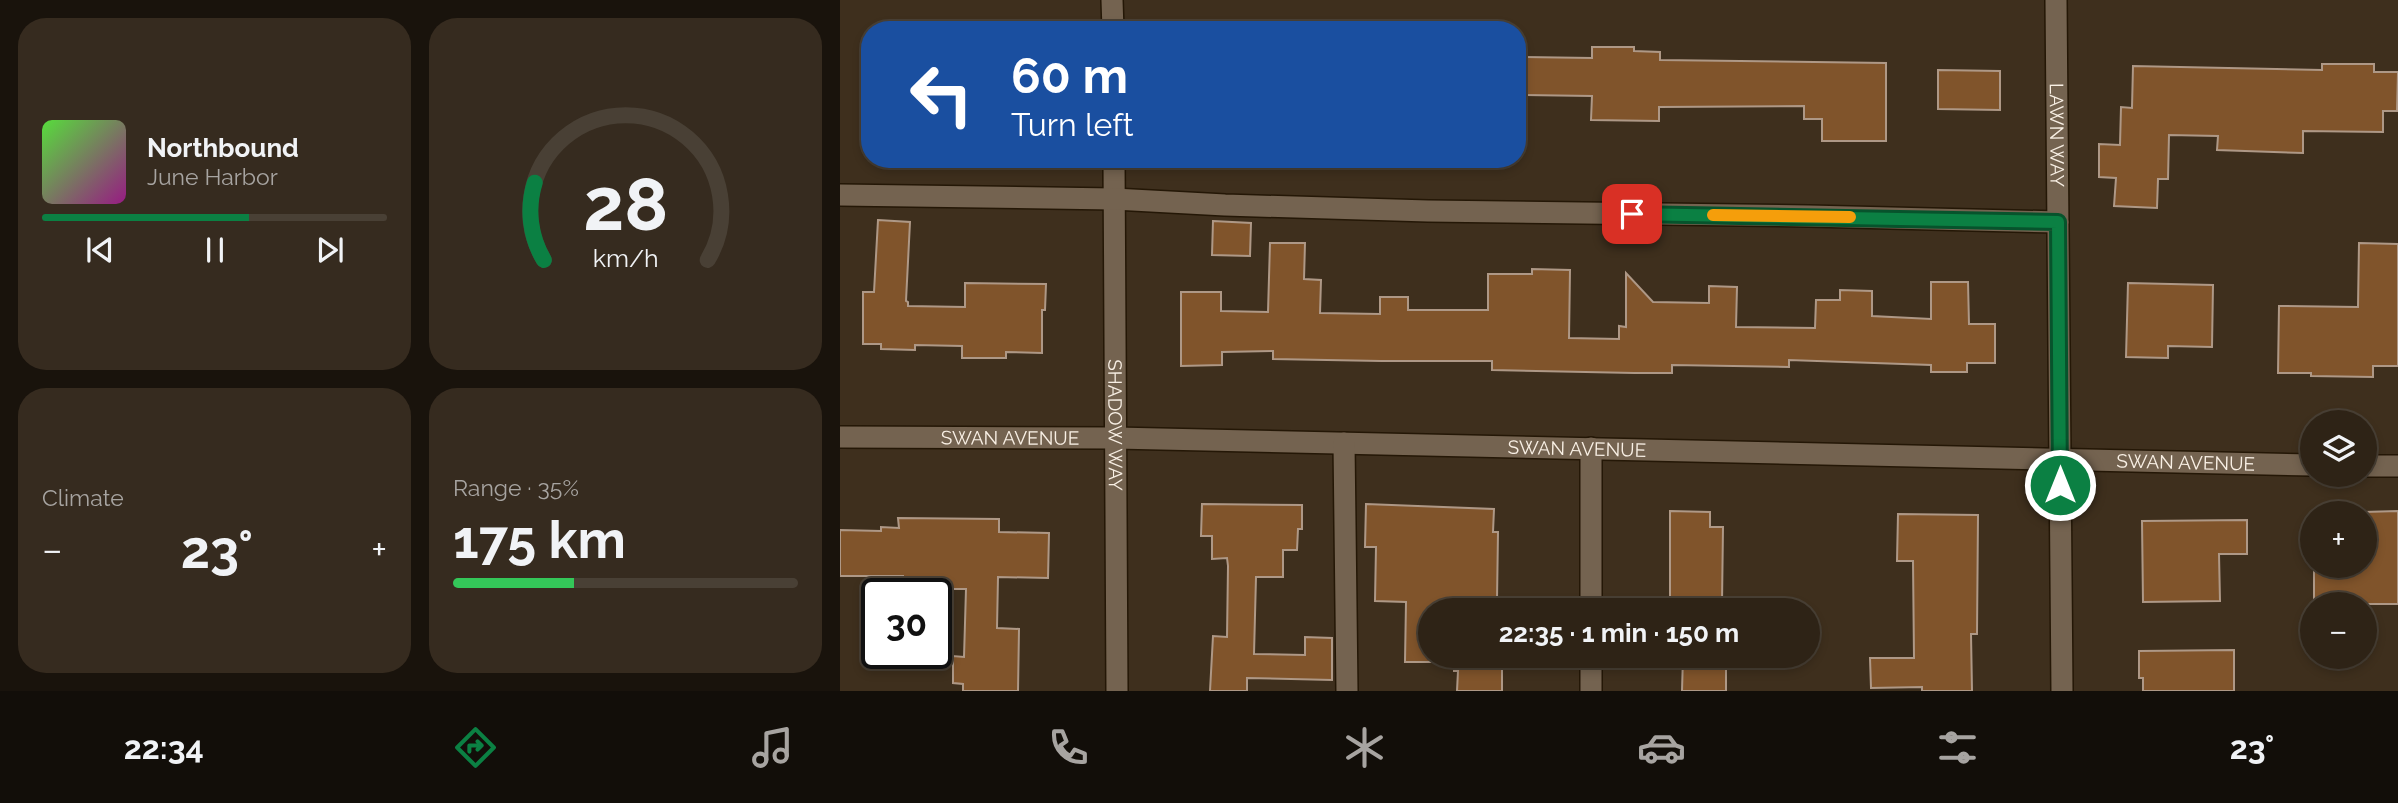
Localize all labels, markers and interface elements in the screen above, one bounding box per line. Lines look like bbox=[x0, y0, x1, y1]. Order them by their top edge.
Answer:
text: 60 m bbox=[1011, 47, 1128, 104]
icon: left bbox=[896, 49, 987, 140]
street label: LAWN WAY bbox=[2046, 83, 2069, 188]
text: Turn left bbox=[1011, 106, 1133, 143]
text: Northbound bbox=[147, 133, 299, 163]
text: June Harbor bbox=[147, 163, 278, 190]
text: 28 bbox=[583, 163, 668, 248]
pin bbox=[1602, 184, 1662, 244]
icon: arrive bbox=[1613, 195, 1651, 233]
icon: previous bbox=[81, 231, 119, 269]
icon: pause bbox=[196, 231, 234, 269]
icon: next bbox=[311, 231, 349, 269]
text: km/h bbox=[593, 243, 658, 273]
street label: SHADOW WAY bbox=[1104, 359, 1127, 492]
map controls bbox=[2300, 410, 2377, 669]
button: layers bbox=[2300, 410, 2377, 487]
street label: SWAN AVENUE bbox=[941, 426, 1079, 449]
street label: SWAN AVENUE bbox=[1507, 436, 1646, 461]
position arrow bbox=[2023, 448, 2097, 522]
street label: SWAN AVENUE bbox=[2116, 450, 2255, 475]
text: Range · 35% bbox=[453, 474, 579, 501]
text: Climate bbox=[42, 484, 124, 511]
button: + bbox=[2300, 501, 2377, 578]
text: 175 km bbox=[453, 509, 626, 570]
text: 23° bbox=[181, 519, 253, 580]
text: − bbox=[42, 527, 62, 572]
text: + bbox=[371, 527, 387, 572]
speed limit sign: 30 bbox=[861, 578, 952, 669]
button: − bbox=[2300, 592, 2377, 669]
text: 22:35 · 1 min · 150 m bbox=[1499, 618, 1739, 648]
icon: directions bbox=[451, 723, 500, 772]
icon: music bbox=[748, 723, 797, 772]
icon: phone bbox=[1044, 723, 1093, 772]
icon: climate bbox=[1340, 723, 1389, 772]
icon: car bbox=[1637, 723, 1686, 772]
icon: filters bbox=[1933, 723, 1982, 772]
text: 22:34 bbox=[124, 729, 204, 766]
text: 23° bbox=[2230, 729, 2274, 766]

